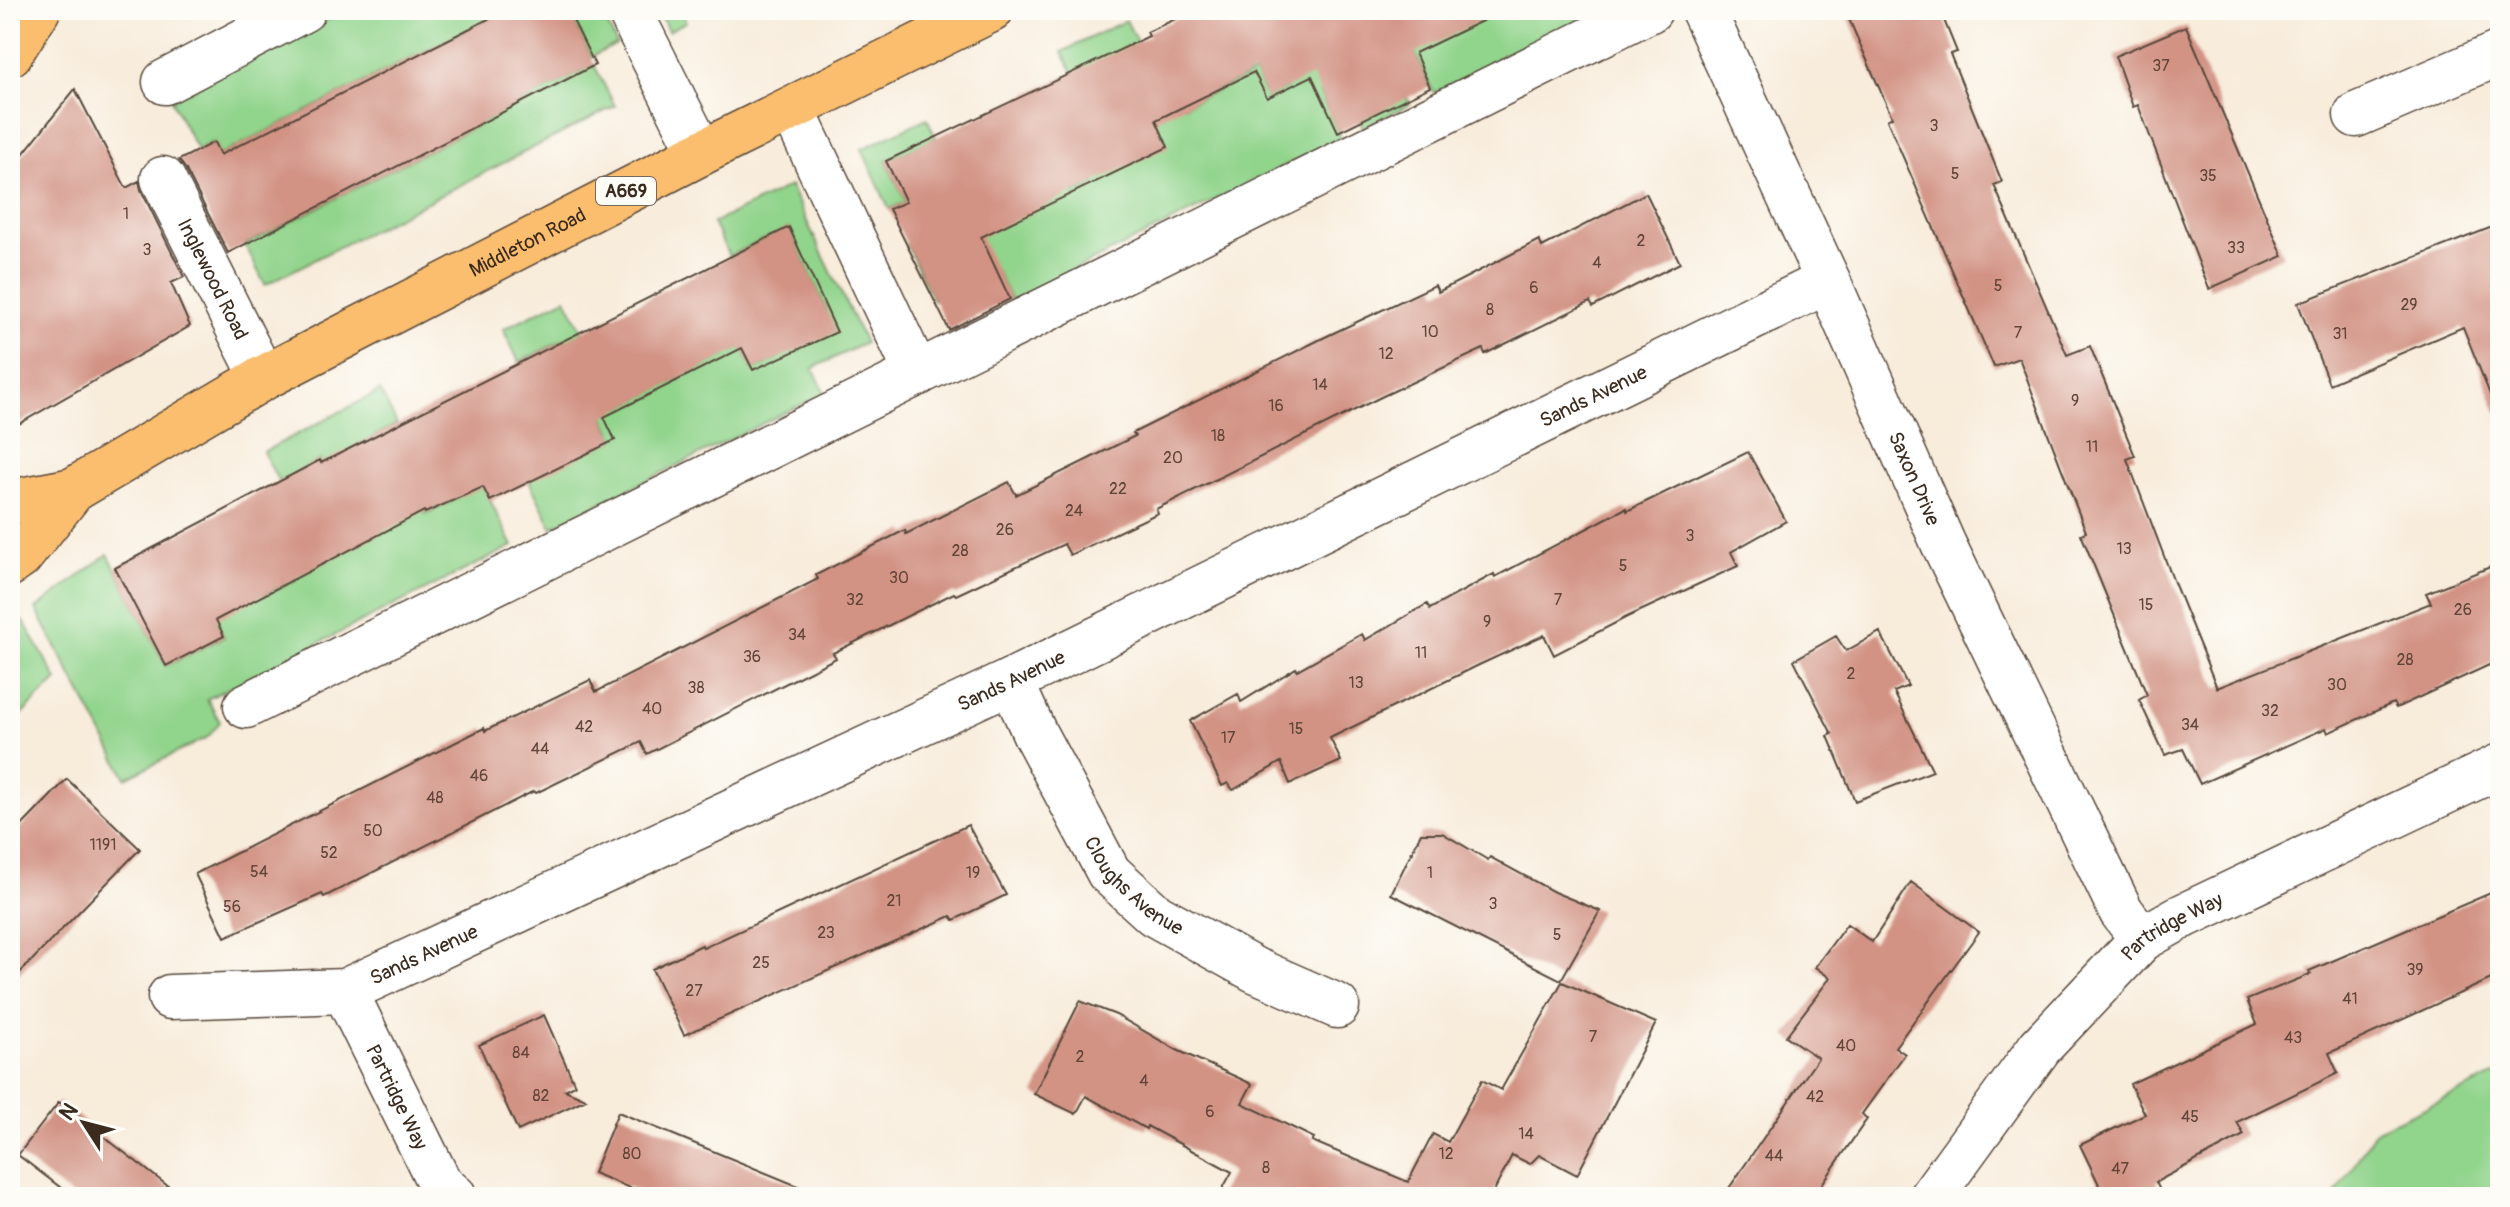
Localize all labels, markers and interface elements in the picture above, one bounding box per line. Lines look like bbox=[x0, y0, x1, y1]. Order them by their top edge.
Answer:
house number: 37 bbox=[2152, 56, 2170, 76]
house number: 3 bbox=[1930, 116, 1939, 136]
house number: 5 bbox=[1951, 164, 1959, 184]
house number: 35 bbox=[2199, 166, 2217, 186]
road number: A669 bbox=[596, 177, 656, 205]
street label: Middleton Road bbox=[465, 202, 590, 283]
house number: 1 bbox=[123, 204, 129, 224]
street label: Inglewood Road bbox=[172, 215, 254, 344]
house number: 2 bbox=[1637, 231, 1646, 251]
house number: 33 bbox=[2227, 238, 2245, 258]
house number: 3 bbox=[143, 240, 152, 260]
house number: 4 bbox=[1592, 253, 1602, 273]
house number: 5 bbox=[1994, 276, 2002, 296]
house number: 6 bbox=[1529, 278, 1539, 298]
house number: 29 bbox=[2400, 295, 2418, 315]
house number: 8 bbox=[1486, 300, 1494, 320]
house number: 10 bbox=[1421, 322, 1439, 342]
house number: 7 bbox=[2014, 323, 2023, 343]
house number: 31 bbox=[2332, 324, 2348, 344]
house number: 12 bbox=[1378, 344, 1394, 364]
street label: Sands Avenue bbox=[1536, 360, 1651, 433]
house number: 14 bbox=[1312, 375, 1328, 395]
house number: 9 bbox=[2071, 391, 2079, 411]
house number: 16 bbox=[1268, 396, 1284, 416]
house number: 18 bbox=[1211, 426, 1225, 446]
street label: Saxon Drive bbox=[1883, 428, 1946, 529]
house number: 11 bbox=[2086, 437, 2098, 457]
house number: 20 bbox=[1163, 448, 1183, 468]
house number: 22 bbox=[1109, 479, 1127, 499]
house number: 24 bbox=[1065, 501, 1083, 521]
house number: 26 bbox=[996, 520, 1014, 540]
house number: 3 bbox=[1686, 526, 1695, 546]
house number: 13 bbox=[2116, 539, 2132, 559]
house number: 28 bbox=[951, 541, 969, 561]
house number: 5 bbox=[1619, 556, 1627, 576]
house number: 30 bbox=[889, 568, 909, 588]
house number: 32 bbox=[846, 590, 864, 610]
house number: 7 bbox=[1554, 590, 1563, 610]
house number: 15 bbox=[2139, 595, 2153, 615]
house number: 26 bbox=[2454, 600, 2472, 620]
house number: 9 bbox=[1483, 612, 1491, 632]
house number: 34 bbox=[788, 625, 806, 645]
house number: 11 bbox=[1415, 643, 1427, 663]
street label: Sands Avenue bbox=[953, 644, 1069, 717]
house number: 36 bbox=[743, 647, 761, 667]
house number: 28 bbox=[2396, 650, 2414, 670]
house number: 2 bbox=[1847, 664, 1856, 684]
house number: 13 bbox=[1348, 673, 1364, 693]
house number: 30 bbox=[2327, 675, 2347, 695]
house number: 38 bbox=[688, 678, 705, 698]
house number: 40 bbox=[642, 699, 662, 719]
house number: 32 bbox=[2261, 701, 2279, 721]
house number: 34 bbox=[2181, 715, 2199, 735]
house number: 42 bbox=[575, 717, 593, 737]
house number: 15 bbox=[1289, 719, 1303, 739]
house number: 17 bbox=[1221, 728, 1236, 748]
house number: 44 bbox=[531, 739, 549, 759]
house number: 46 bbox=[470, 766, 488, 786]
house number: 48 bbox=[426, 788, 444, 808]
house number: 50 bbox=[363, 821, 383, 841]
street label: Cloughs Avenue bbox=[1079, 832, 1188, 941]
house number: 1191 bbox=[89, 835, 117, 855]
house number: 52 bbox=[320, 843, 338, 863]
house number: 54 bbox=[250, 862, 268, 882]
house number: 19 bbox=[966, 863, 980, 883]
house number: 1 bbox=[1427, 863, 1433, 883]
street label: Partridge Way bbox=[2116, 887, 2227, 966]
house number: 21 bbox=[886, 891, 902, 911]
house number: 3 bbox=[1489, 894, 1498, 914]
house number: 56 bbox=[223, 897, 241, 917]
street label: Sands Avenue bbox=[366, 919, 482, 991]
house number: 23 bbox=[817, 923, 835, 943]
house number: 5 bbox=[1553, 925, 1561, 945]
house number: 25 bbox=[752, 953, 770, 973]
house number: 39 bbox=[2406, 960, 2424, 980]
house number: 27 bbox=[685, 981, 703, 1001]
house number: 41 bbox=[2342, 989, 2358, 1009]
house number: 7 bbox=[1589, 1027, 1598, 1047]
house number: 43 bbox=[2284, 1028, 2302, 1048]
house number: 40 bbox=[1836, 1036, 1856, 1056]
street label: Partridge Way bbox=[360, 1040, 433, 1154]
house number: 84 bbox=[512, 1043, 530, 1063]
house number: 2 bbox=[1076, 1047, 1085, 1067]
house number: 4 bbox=[1139, 1071, 1149, 1091]
north arrow bbox=[44, 1083, 124, 1163]
house number: 82 bbox=[532, 1086, 550, 1106]
house number: 42 bbox=[1806, 1087, 1824, 1107]
text: N bbox=[53, 1097, 84, 1126]
house number: 6 bbox=[1205, 1102, 1215, 1122]
house number: 45 bbox=[2181, 1107, 2199, 1127]
house number: 14 bbox=[1518, 1124, 1534, 1144]
house number: 80 bbox=[623, 1144, 642, 1164]
house number: 12 bbox=[1438, 1144, 1454, 1164]
house number: 44 bbox=[1765, 1146, 1783, 1166]
house number: 8 bbox=[1262, 1158, 1270, 1178]
house number: 47 bbox=[2111, 1159, 2129, 1179]

